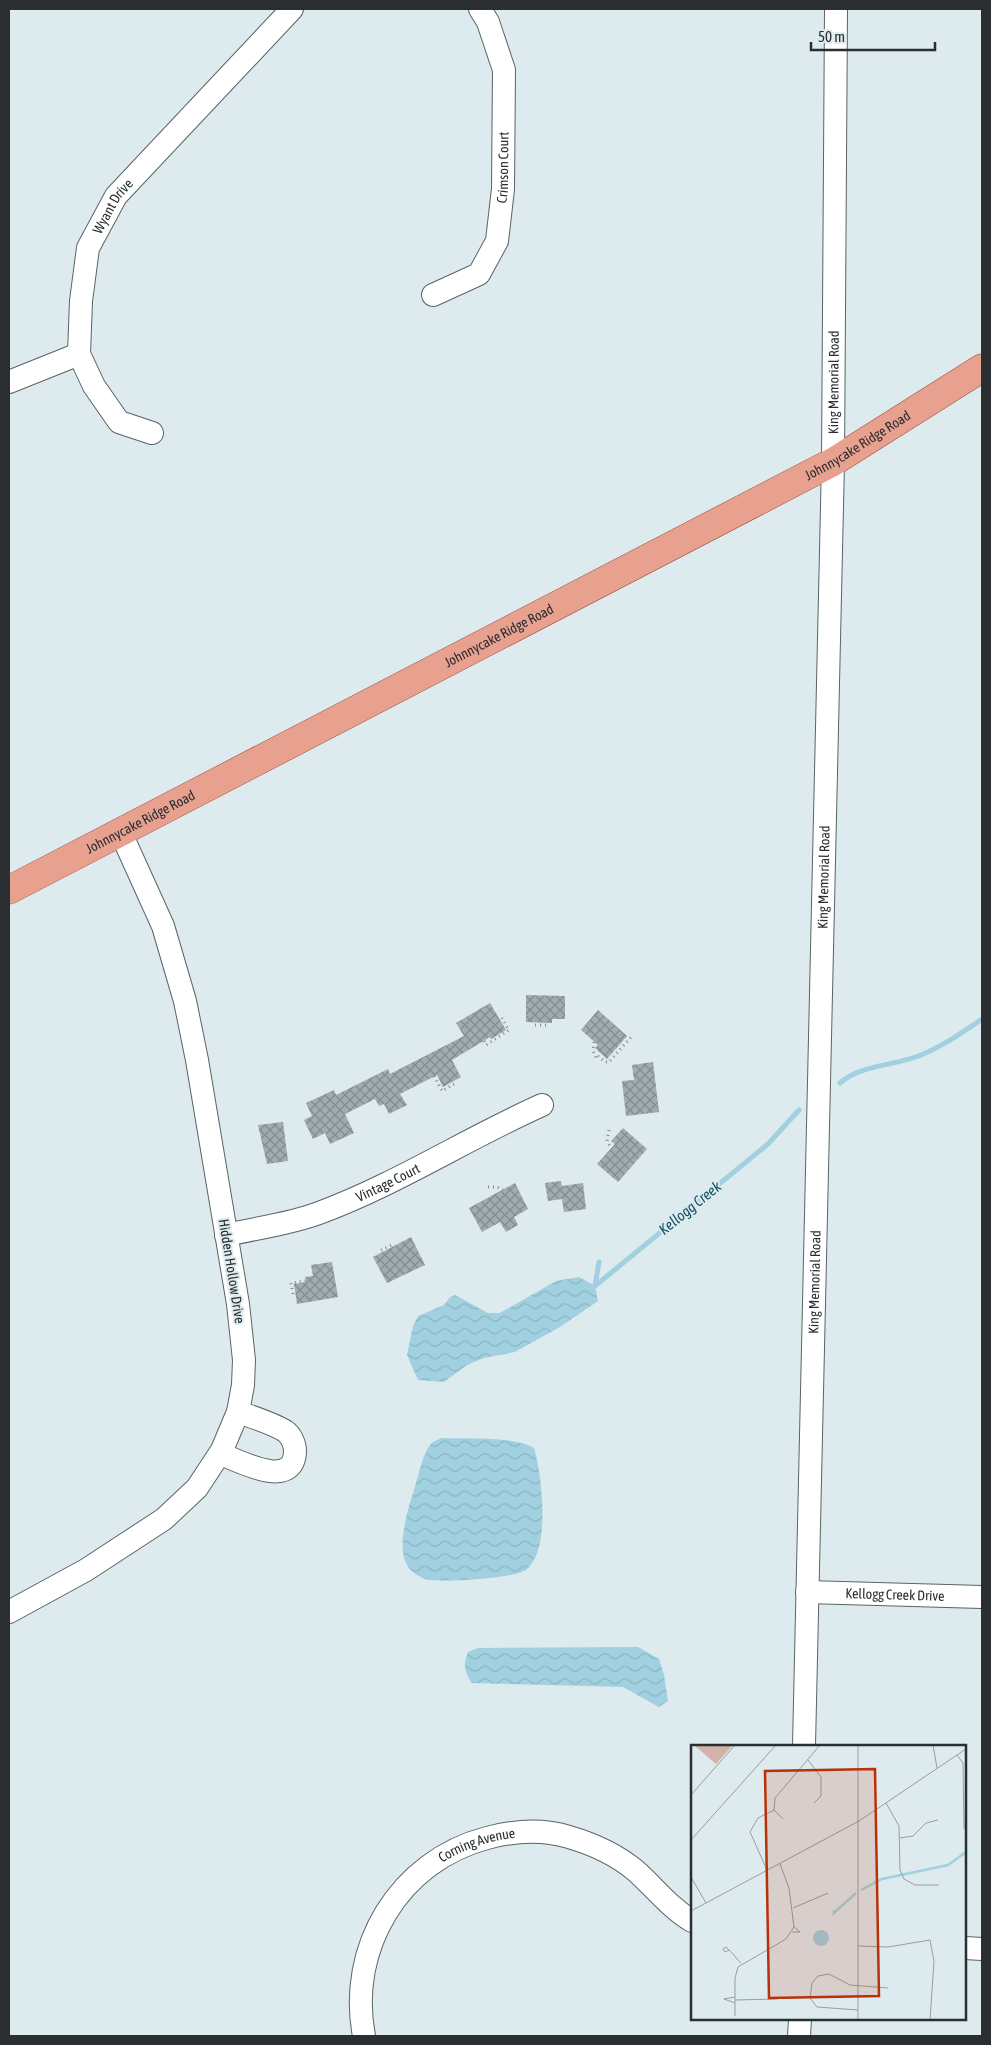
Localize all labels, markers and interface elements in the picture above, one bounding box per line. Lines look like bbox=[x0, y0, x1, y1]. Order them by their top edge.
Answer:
scale bar bbox=[811, 20, 935, 52]
text: 50 m bbox=[818, 28, 845, 45]
street label: Crimson Court bbox=[493, 132, 511, 204]
street label: Wyant Drive bbox=[89, 175, 136, 236]
street label: King Memorial Road bbox=[825, 330, 842, 434]
street label: Johnnycake Ridge Road bbox=[802, 407, 913, 483]
street label: Johnnycake Ridge Road bbox=[442, 601, 556, 670]
street label: Johnnycake Ridge Road bbox=[83, 787, 198, 857]
street label: King Memorial Road bbox=[814, 825, 833, 929]
street label: Vintage Court bbox=[353, 1160, 423, 1205]
water label: Kellogg Creek bbox=[655, 1177, 725, 1238]
street label: Hidden Hollow Drive bbox=[216, 1218, 248, 1324]
street label: King Memorial Road bbox=[805, 1230, 824, 1334]
street label: Kellogg Creek Drive bbox=[845, 1585, 945, 1604]
inset map bbox=[691, 1745, 966, 2020]
street label: Corning Avenue bbox=[435, 1825, 516, 1865]

